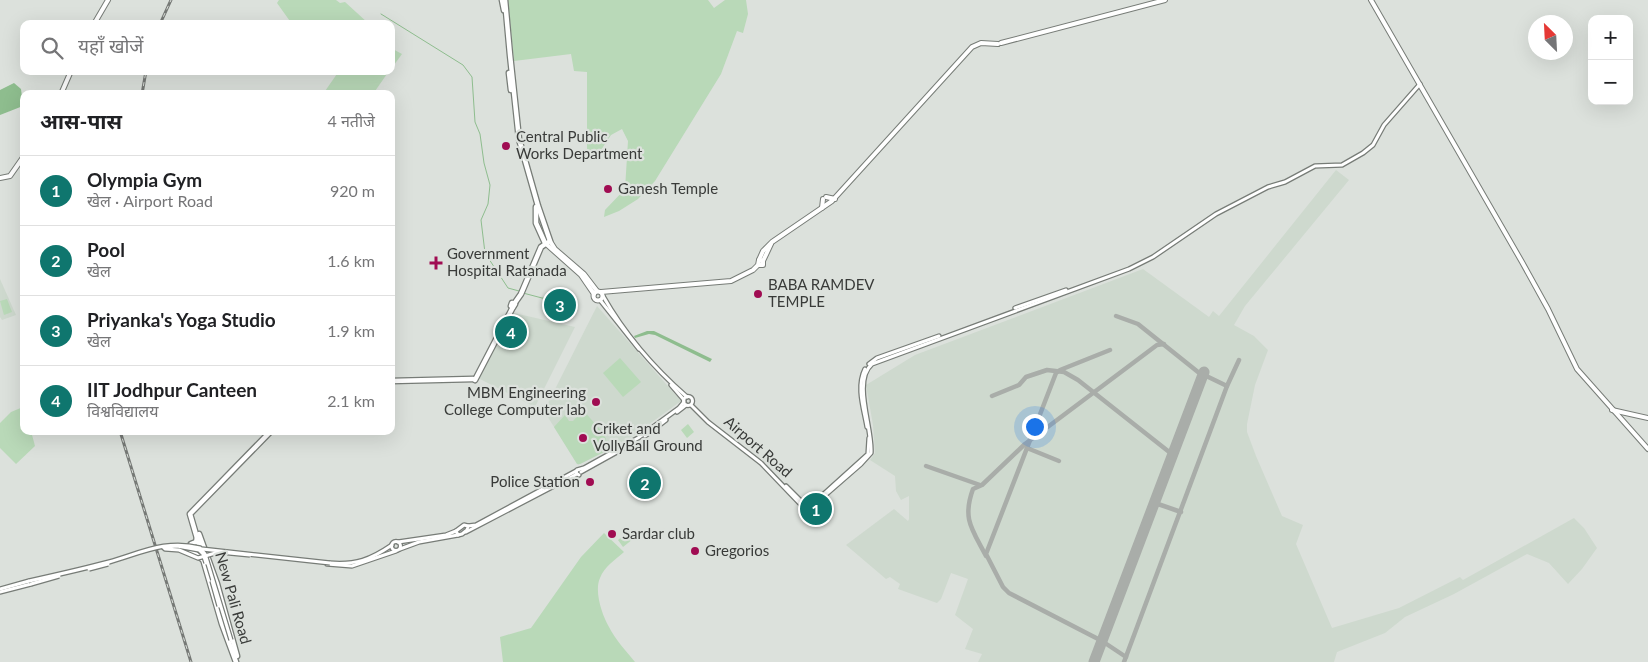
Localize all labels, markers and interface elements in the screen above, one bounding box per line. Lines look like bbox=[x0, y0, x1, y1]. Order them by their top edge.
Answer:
north arrow bbox=[1528, 15, 1573, 60]
map controls bbox=[1588, 15, 1633, 105]
button: + bbox=[1588, 15, 1633, 60]
search box bbox=[20, 20, 395, 75]
icon: search bbox=[38, 34, 66, 62]
text: यहाँ खोजें bbox=[78, 34, 143, 57]
button: − bbox=[1588, 60, 1633, 105]
text: आस-पास bbox=[40, 108, 122, 133]
text: 4 नतीजे bbox=[328, 111, 375, 130]
place label: Central Public Works Department bbox=[516, 127, 643, 162]
marker: Central Public Works Department bbox=[500, 140, 512, 152]
text: Olympia Gym bbox=[87, 168, 202, 191]
place label: Ganesh Temple bbox=[618, 179, 718, 197]
text: 1 bbox=[51, 181, 61, 200]
text: 920 m bbox=[330, 181, 375, 200]
marker: Ganesh Temple bbox=[602, 183, 614, 195]
text: खेल · Airport Road bbox=[87, 191, 213, 210]
text: Pool bbox=[87, 238, 125, 261]
place label: Government Hospital Ratanada bbox=[447, 244, 567, 279]
text: 2 bbox=[51, 251, 61, 270]
text: 1.6 km bbox=[327, 251, 375, 270]
marker: Government Hospital Ratanada bbox=[429, 256, 443, 270]
text: खेल bbox=[87, 261, 111, 280]
place label: BABA RAMDEV TEMPLE bbox=[768, 275, 875, 310]
pin: 3 bbox=[544, 286, 576, 324]
marker: BABA RAMDEV TEMPLE bbox=[752, 288, 764, 300]
text: Priyanka's Yoga Studio bbox=[87, 308, 276, 331]
pin: 4 bbox=[495, 313, 527, 351]
text: 3 bbox=[51, 321, 61, 340]
text: 1.9 km bbox=[327, 321, 375, 340]
text: खेल bbox=[87, 331, 111, 350]
text: IIT Jodhpur Canteen bbox=[87, 378, 257, 401]
place label: MBM Engineering College Computer lab bbox=[444, 383, 586, 418]
text: 4 bbox=[51, 391, 61, 410]
text: 2.1 km bbox=[327, 391, 375, 410]
marker: MBM Engineering College Computer lab bbox=[590, 396, 602, 408]
text: विश्वविद्यालय bbox=[87, 401, 158, 420]
street label: Airport Road bbox=[721, 412, 796, 481]
your location bbox=[1022, 414, 1048, 440]
place label: Criket and VollyBall Ground bbox=[593, 419, 703, 454]
marker: Criket and VollyBall Ground bbox=[577, 432, 589, 444]
pin: 2 bbox=[629, 464, 661, 502]
place label: Police Station bbox=[490, 472, 580, 490]
marker: Police Station bbox=[584, 476, 596, 488]
pin: 1 bbox=[800, 490, 832, 528]
place label: Sardar club bbox=[622, 524, 695, 542]
marker: Sardar club bbox=[606, 528, 618, 540]
place label: Gregorios bbox=[705, 541, 769, 559]
marker: Gregorios bbox=[689, 545, 701, 557]
street label: New Pali Road bbox=[212, 550, 256, 646]

